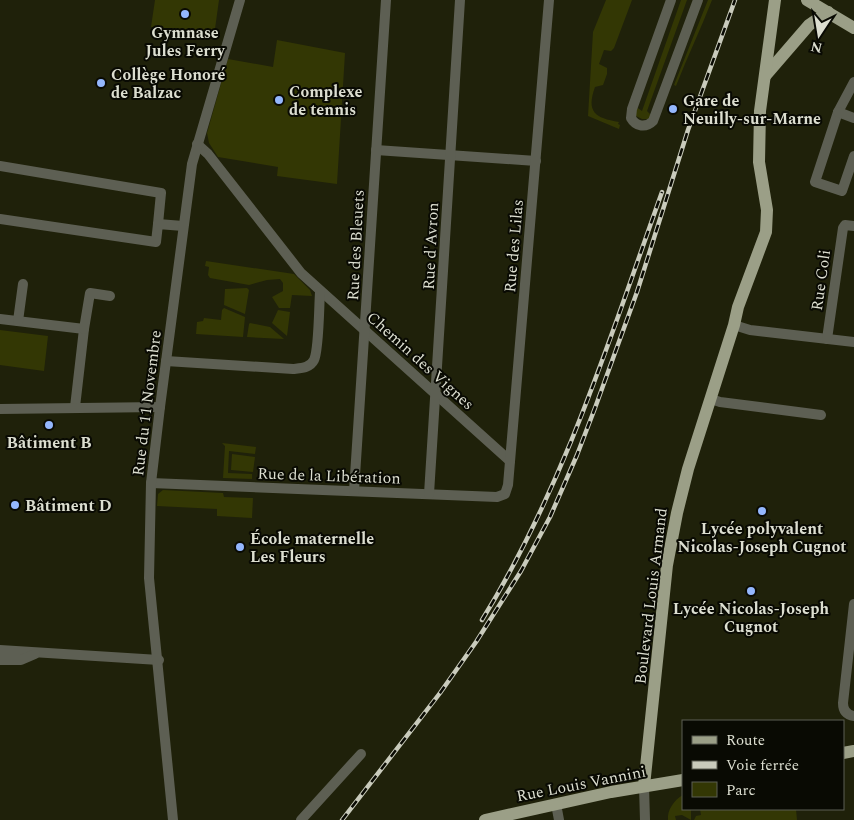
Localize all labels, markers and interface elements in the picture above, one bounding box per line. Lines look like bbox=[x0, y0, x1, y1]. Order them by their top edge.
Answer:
marker: Gymnase Jules Ferry bbox=[179, 8, 191, 20]
north arrow bbox=[794, 10, 844, 60]
place label: Gymnase Jules Ferry bbox=[145, 21, 226, 63]
text: N bbox=[809, 36, 824, 59]
place label: Collège Honoré de Balzac bbox=[111, 63, 226, 105]
marker: Collège Honoré de Balzac bbox=[95, 77, 107, 89]
place label: Complexe de tennis bbox=[289, 80, 363, 122]
place label: Gare de Neuilly-sur-Marne bbox=[683, 89, 821, 131]
marker: Complexe de tennis bbox=[273, 94, 285, 106]
marker: Gare de Neuilly-sur-Marne bbox=[667, 103, 679, 115]
street label: Rue des Bleuets bbox=[341, 189, 371, 301]
street label: Rue des Lilas bbox=[498, 198, 530, 294]
street label: Rue d'Avron bbox=[417, 202, 445, 290]
street label: Rue Coli bbox=[805, 248, 837, 312]
street label: Chemin des Vignes bbox=[361, 306, 480, 416]
street label: Rue du 11 Novembre bbox=[126, 329, 168, 477]
marker: Bâtiment B bbox=[43, 419, 55, 431]
place label: Bâtiment B bbox=[7, 431, 91, 455]
street label: Rue de la Libération bbox=[257, 462, 401, 490]
place label: Bâtiment D bbox=[25, 494, 112, 518]
marker: Bâtiment D bbox=[9, 499, 21, 511]
marker: Lycée polyvalent Nicolas-Joseph Cugnot bbox=[756, 505, 768, 517]
street label: Boulevard Louis Armand bbox=[628, 507, 674, 686]
place label: Lycée polyvalent Nicolas-Joseph Cugnot bbox=[678, 517, 846, 559]
place label: École maternelle Les Fleurs bbox=[250, 527, 374, 569]
marker: École maternelle Les Fleurs bbox=[234, 541, 246, 553]
marker: Lycée Nicolas-Joseph Cugnot bbox=[745, 585, 757, 597]
place label: Lycée Nicolas-Joseph Cugnot bbox=[673, 597, 829, 639]
legend bbox=[682, 720, 844, 810]
text: Route bbox=[726, 729, 765, 752]
text: Voie ferrée bbox=[726, 754, 799, 777]
street label: Rue Louis Vannini bbox=[514, 760, 648, 808]
text: Parc bbox=[726, 779, 756, 802]

